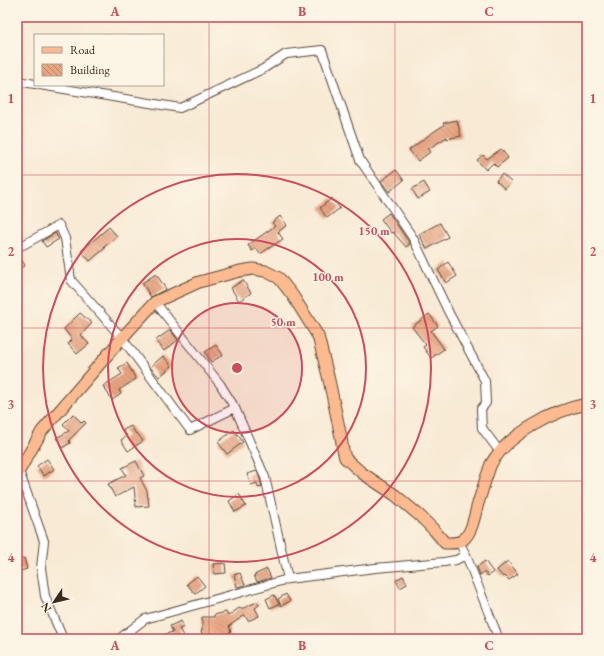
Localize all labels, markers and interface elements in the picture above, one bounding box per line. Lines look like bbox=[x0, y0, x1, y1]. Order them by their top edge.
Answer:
text: A bbox=[109, 3, 120, 20]
text: B bbox=[298, 3, 306, 20]
text: C bbox=[484, 3, 494, 20]
legend bbox=[34, 34, 164, 86]
text: Road bbox=[70, 42, 96, 58]
text: Building bbox=[70, 62, 111, 78]
text: 1 bbox=[8, 90, 15, 107]
text: 1 bbox=[590, 90, 597, 107]
text: 150 m bbox=[358, 223, 390, 239]
text: 2 bbox=[8, 243, 15, 260]
text: 2 bbox=[590, 243, 597, 260]
text: 100 m bbox=[312, 269, 344, 285]
text: 50 m bbox=[270, 314, 296, 330]
centre of rings bbox=[230, 361, 244, 375]
text: 3 bbox=[8, 396, 15, 413]
text: 3 bbox=[590, 396, 597, 413]
text: 4 bbox=[8, 549, 15, 566]
text: 4 bbox=[590, 549, 597, 566]
north arrow bbox=[34, 582, 74, 622]
text: N bbox=[37, 600, 54, 615]
text: A bbox=[109, 637, 120, 654]
text: B bbox=[298, 637, 306, 654]
text: C bbox=[484, 637, 494, 654]

